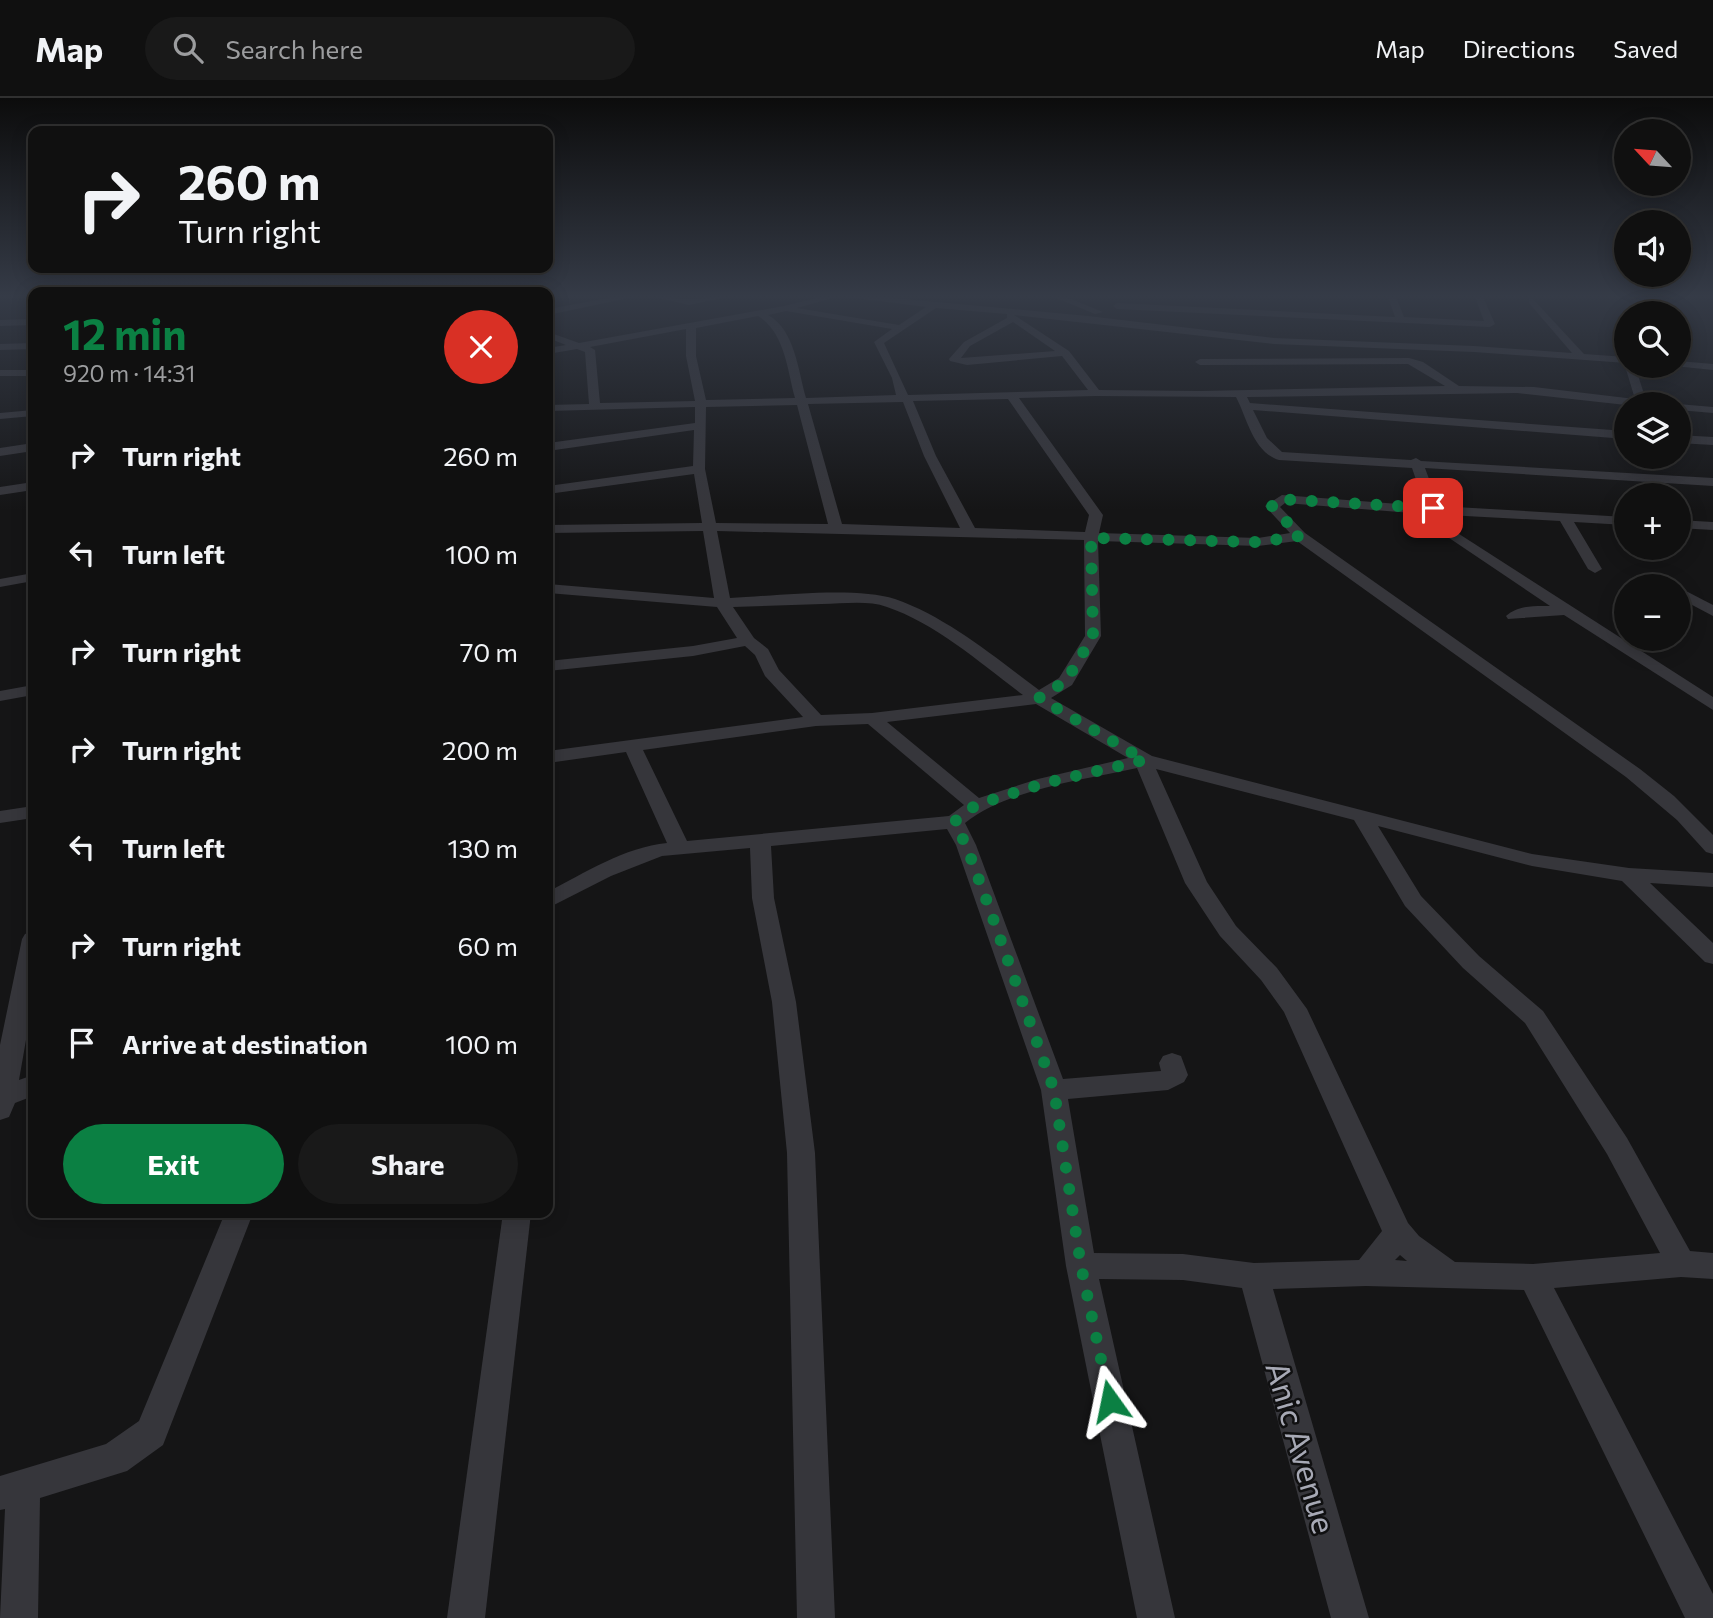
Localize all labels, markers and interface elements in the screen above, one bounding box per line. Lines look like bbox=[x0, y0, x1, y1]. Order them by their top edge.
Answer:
search box bbox=[145, 17, 635, 80]
text: Map bbox=[35, 28, 103, 69]
icon: search bbox=[169, 29, 207, 67]
text: Search here bbox=[225, 33, 363, 64]
text: Map bbox=[1375, 34, 1425, 63]
text: Directions bbox=[1463, 34, 1575, 63]
text: Saved bbox=[1613, 34, 1678, 63]
north arrow bbox=[1614, 119, 1690, 196]
map controls bbox=[1614, 119, 1691, 651]
text: 260 m bbox=[178, 150, 320, 210]
icon: right bbox=[63, 154, 154, 245]
text: Turn right bbox=[178, 210, 321, 250]
button: sound bbox=[1614, 210, 1691, 287]
button: search bbox=[1614, 301, 1691, 378]
text: 12 min bbox=[63, 307, 187, 359]
button: close bbox=[444, 310, 518, 384]
text: 920 m · 14:31 bbox=[63, 359, 195, 387]
button: layers bbox=[1614, 392, 1691, 469]
icon: right bbox=[63, 436, 101, 474]
text: Turn right bbox=[122, 440, 241, 471]
text: 260 m bbox=[443, 440, 518, 471]
pin bbox=[1403, 478, 1463, 538]
button: + bbox=[1614, 483, 1691, 560]
icon: arrive bbox=[1414, 489, 1452, 527]
icon: left bbox=[63, 534, 101, 572]
text: Turn left bbox=[122, 538, 225, 569]
text: 100 m bbox=[445, 538, 518, 569]
button: − bbox=[1614, 574, 1691, 651]
icon: right bbox=[63, 632, 101, 670]
text: Turn right bbox=[122, 636, 241, 667]
text: 70 m bbox=[460, 636, 518, 667]
icon: right bbox=[63, 730, 101, 768]
text: Turn right bbox=[122, 734, 241, 765]
text: 200 m bbox=[442, 734, 518, 765]
icon: left bbox=[63, 828, 101, 866]
text: Turn left bbox=[122, 832, 225, 863]
text: 130 m bbox=[447, 832, 518, 863]
icon: right bbox=[63, 926, 101, 964]
text: Turn right bbox=[122, 930, 241, 961]
text: 60 m bbox=[458, 930, 518, 961]
icon: arrive bbox=[63, 1024, 101, 1062]
text: Arrive at destination bbox=[122, 1028, 368, 1059]
text: 100 m bbox=[445, 1028, 518, 1059]
button: Exit bbox=[63, 1124, 284, 1204]
button: Share bbox=[298, 1124, 518, 1204]
street label: Anic Avenue bbox=[1258, 1356, 1346, 1538]
position arrow bbox=[1073, 1364, 1147, 1438]

